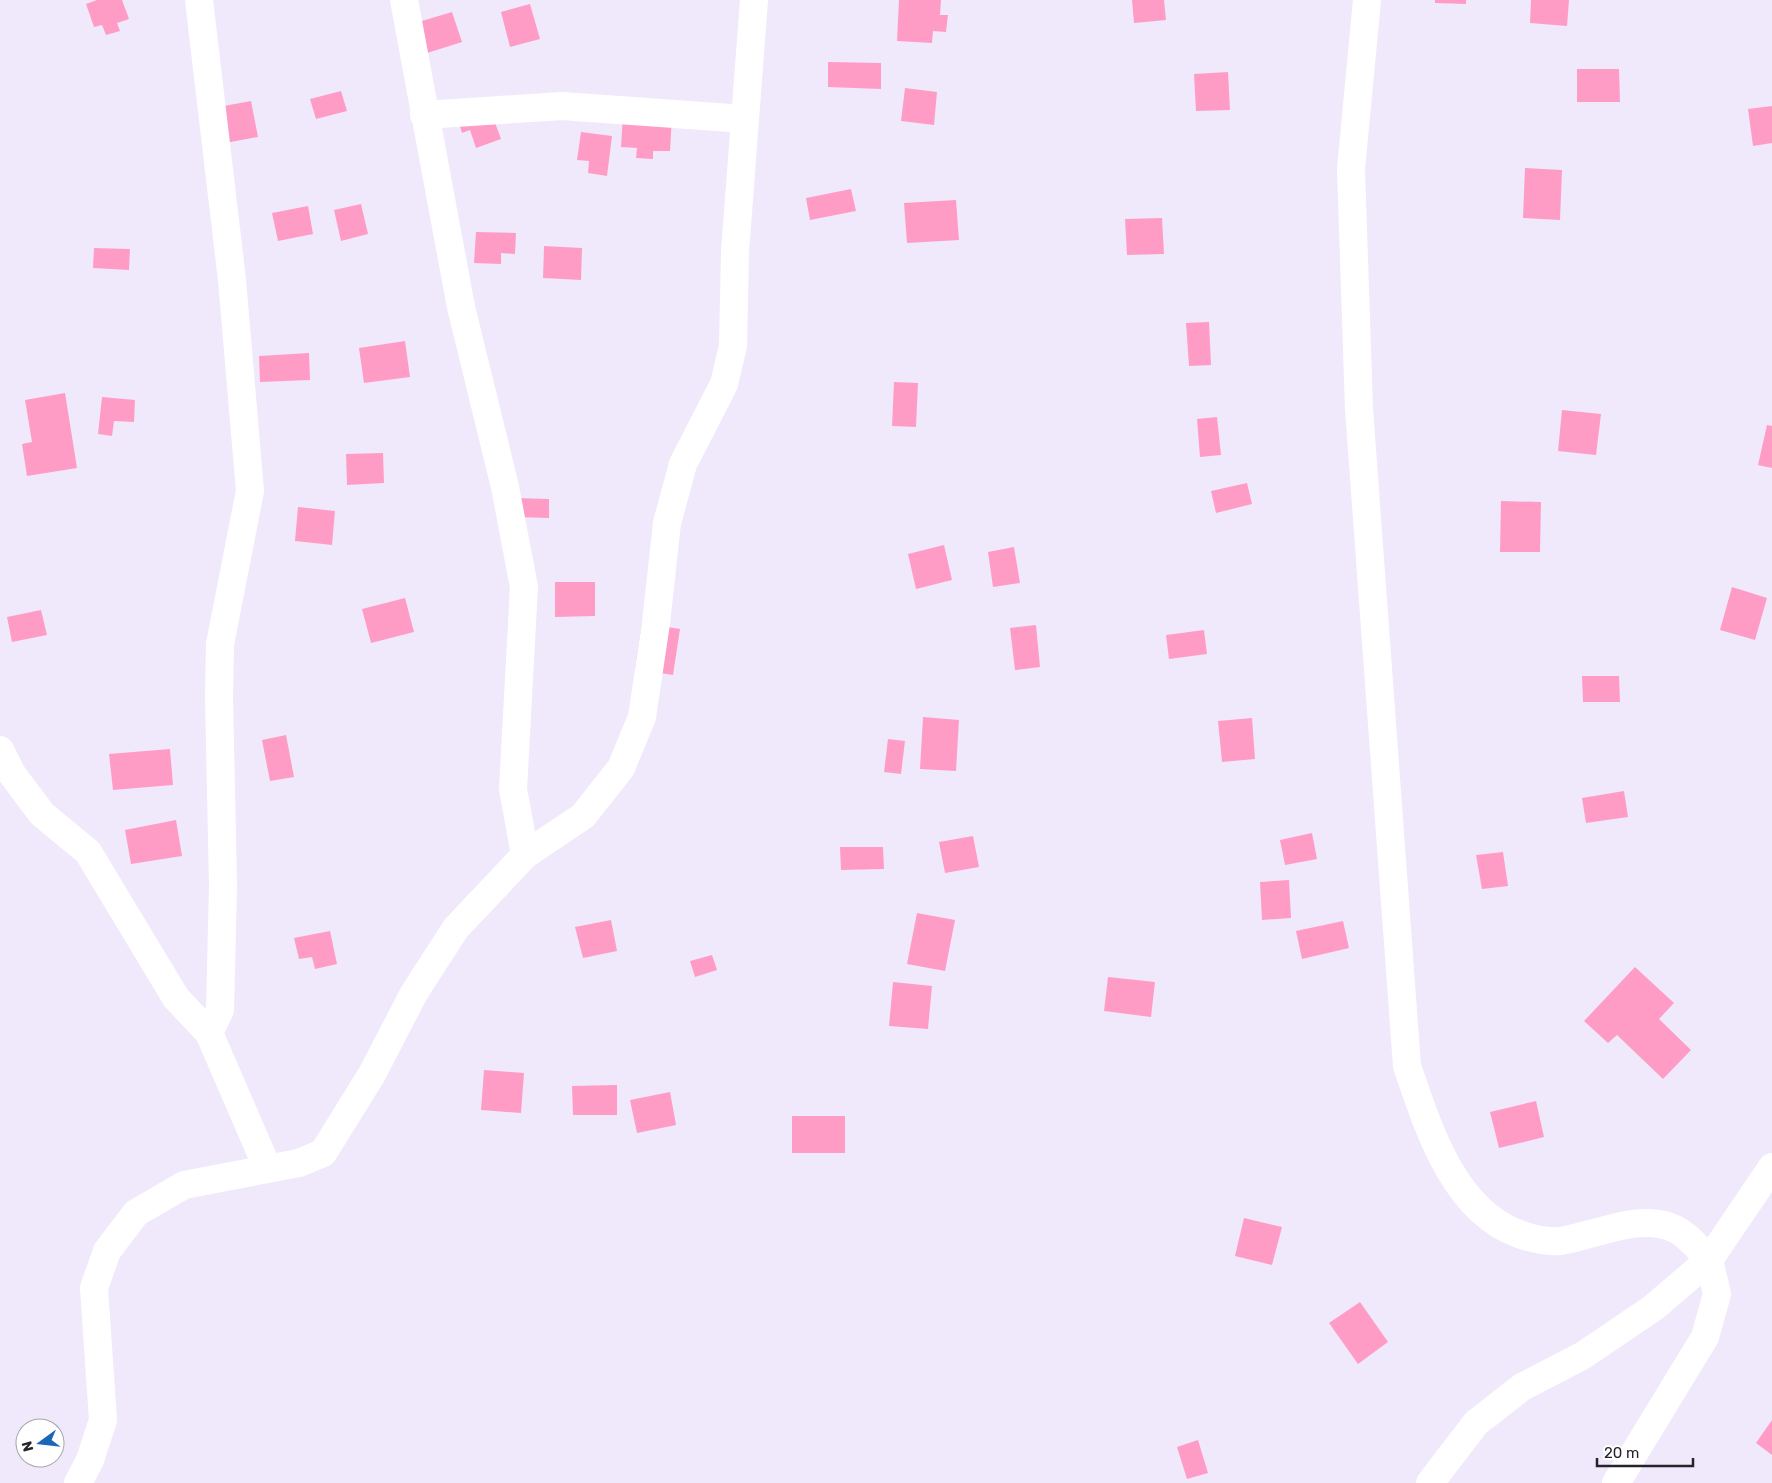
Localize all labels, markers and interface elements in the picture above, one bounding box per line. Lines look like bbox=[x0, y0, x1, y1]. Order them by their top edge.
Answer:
north arrow bbox=[15, 1418, 65, 1468]
scale bar bbox=[1597, 1436, 1693, 1468]
text: N bbox=[18, 1439, 37, 1453]
text: 20 m bbox=[1604, 1444, 1639, 1462]

